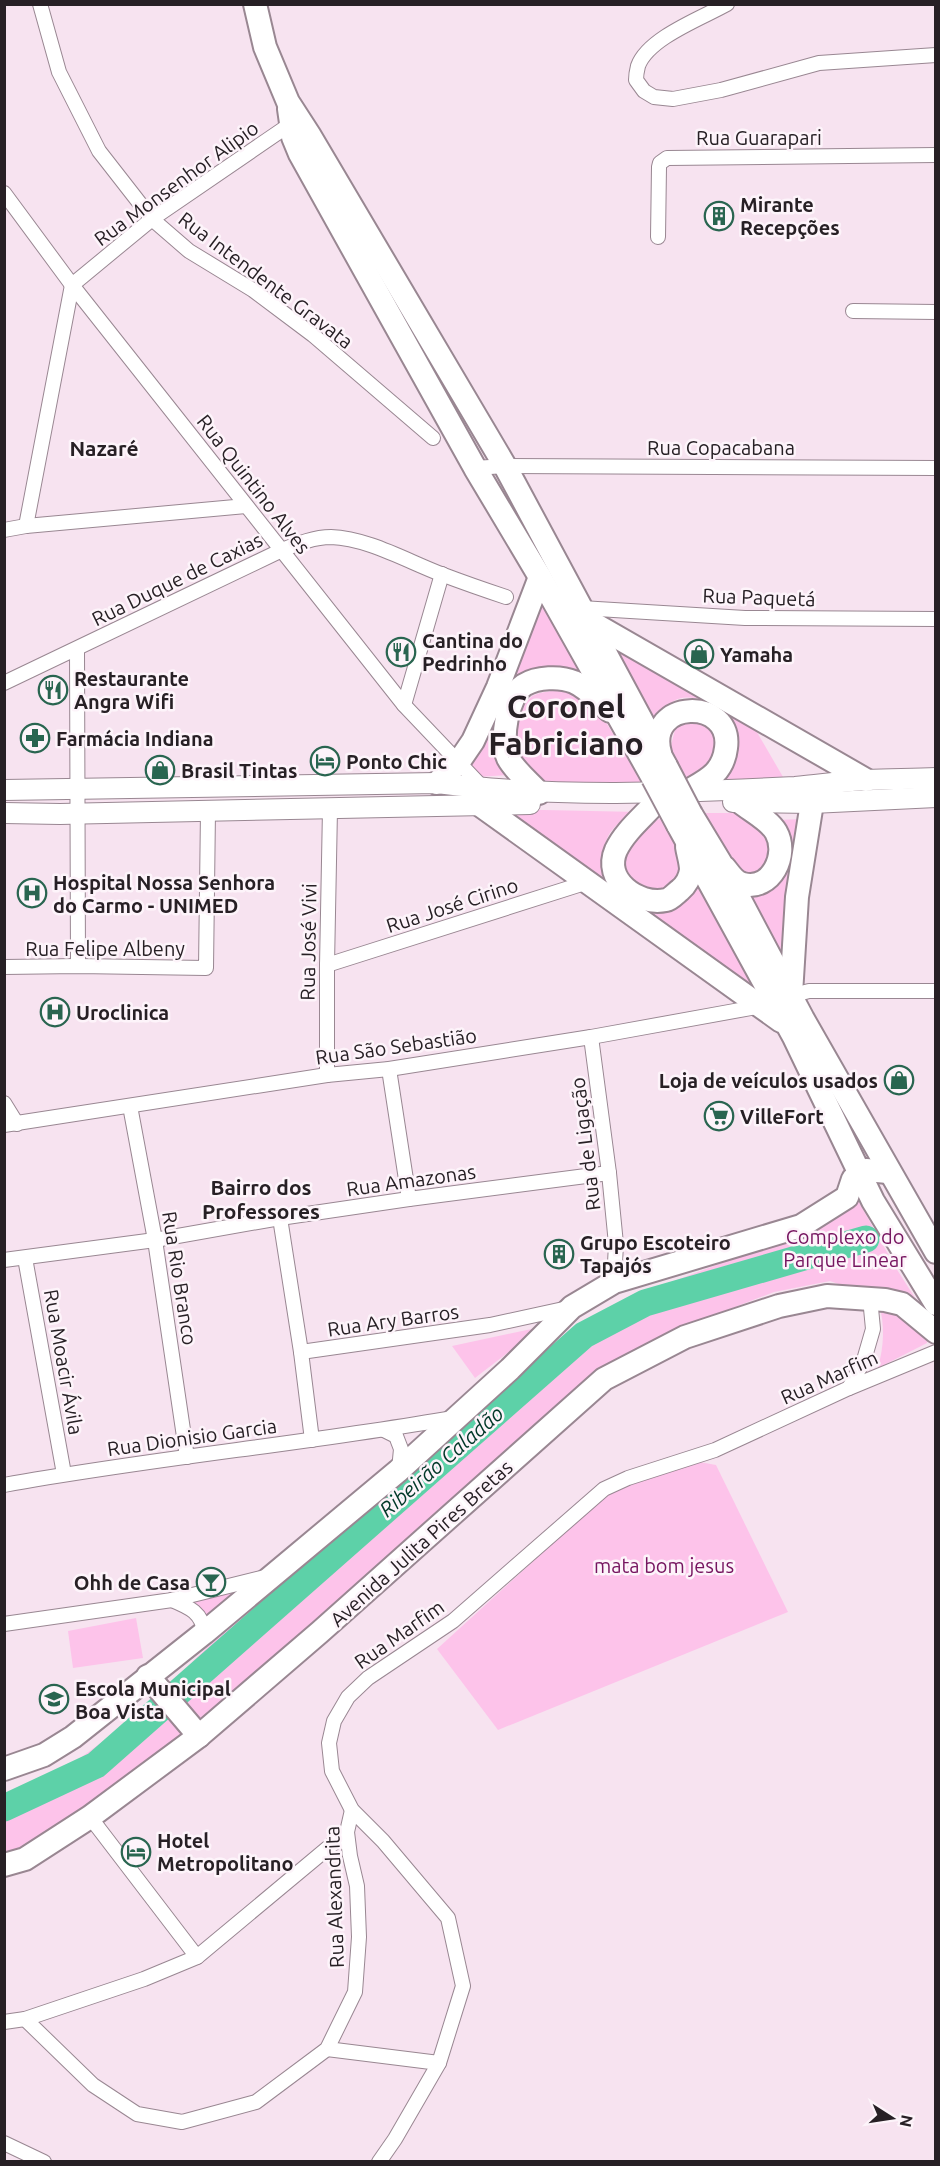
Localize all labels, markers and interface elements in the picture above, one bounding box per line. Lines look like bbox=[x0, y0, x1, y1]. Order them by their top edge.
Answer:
street label: Rua Monsenhor Alipio bbox=[90, 116, 262, 250]
street label: Rua Guarapari bbox=[696, 126, 822, 149]
place label: Mirante Recepções bbox=[740, 193, 840, 239]
building icon: Mirante Recepções bbox=[703, 200, 735, 232]
street label: Rua Intendente Gravata bbox=[174, 207, 358, 353]
street label: Rua Quintino Alves bbox=[193, 410, 315, 558]
district label: Nazaré bbox=[69, 436, 139, 460]
street label: Rua Copacabana bbox=[647, 436, 795, 459]
street label: Rua Duque de Caxias bbox=[88, 528, 266, 630]
street label: Rua Paquetá bbox=[702, 584, 816, 610]
place label: Cantina do Pedrinho bbox=[422, 629, 523, 675]
restaurant icon: Cantina do Pedrinho bbox=[385, 636, 417, 668]
shop icon: Yamaha bbox=[683, 638, 715, 670]
place label: Yamaha bbox=[720, 643, 793, 666]
place label: Restaurante Angra Wifi bbox=[74, 667, 189, 713]
restaurant icon: Restaurante Angra Wifi bbox=[37, 674, 69, 706]
district label: Coronel Fabriciano bbox=[488, 688, 644, 761]
pharmacy icon: Farmácia Indiana bbox=[19, 722, 51, 754]
place label: Farmácia Indiana bbox=[56, 727, 214, 750]
hotel icon: Ponto Chic bbox=[309, 745, 341, 777]
place label: Ponto Chic bbox=[346, 750, 447, 773]
shop icon: Brasil Tintas bbox=[144, 754, 176, 786]
place label: Brasil Tintas bbox=[181, 759, 297, 782]
place label: Hospital Nossa Senhora do Carmo - UNIMED bbox=[53, 871, 275, 917]
street label: Rua José Cirino bbox=[383, 873, 521, 937]
hospital icon: Hospital Nossa Senhora do Carmo - UNIMED bbox=[16, 877, 48, 909]
street label: Rua José Vivi bbox=[295, 883, 321, 1001]
street label: Rua Felipe Albeny bbox=[25, 937, 185, 960]
hospital icon: Uroclinica bbox=[39, 996, 71, 1028]
place label: Uroclinica bbox=[76, 1001, 169, 1024]
street label: Rua São Sebastião bbox=[314, 1023, 478, 1069]
shop icon: Loja de veículos usados bbox=[883, 1064, 915, 1096]
place label: Loja de veículos usados bbox=[659, 1069, 878, 1092]
street label: Rua de Ligação bbox=[565, 1076, 605, 1212]
supermarket icon: VilleFort bbox=[703, 1100, 735, 1132]
place label: VilleFort bbox=[740, 1105, 824, 1128]
street label: Rua Amazonas bbox=[345, 1160, 477, 1200]
district label: Bairro dos Professores bbox=[202, 1175, 320, 1223]
street label: Rua Rio Branco bbox=[158, 1209, 202, 1347]
park label: Complexo do Parque Linear bbox=[783, 1225, 907, 1271]
place label: Grupo Escoteiro Tapajós bbox=[580, 1231, 731, 1277]
building icon: Grupo Escoteiro Tapajós bbox=[543, 1238, 575, 1270]
street label: Rua Moacir Ávila bbox=[40, 1287, 88, 1437]
street label: Rua Ary Barros bbox=[326, 1299, 460, 1341]
street label: Rua Marfim bbox=[777, 1345, 881, 1409]
water label: Ribeirão Caladão bbox=[374, 1401, 508, 1521]
street label: Rua Dionisio Garcia bbox=[106, 1414, 278, 1460]
street label: Avenida Julita Pires Bretas bbox=[325, 1455, 517, 1631]
park label: mata bom jesus bbox=[594, 1554, 734, 1577]
bar icon: Ohh de Casa bbox=[195, 1566, 227, 1598]
place label: Ohh de Casa bbox=[74, 1571, 190, 1594]
street label: Rua Marfim bbox=[350, 1595, 448, 1673]
place label: Escola Municipal Boa Vista bbox=[75, 1677, 231, 1723]
school or university icon: Escola Municipal Boa Vista bbox=[38, 1683, 70, 1715]
street label: Rua Alexandrita bbox=[320, 1826, 348, 1968]
place label: Hotel Metropolitano bbox=[157, 1829, 294, 1875]
hotel icon: Hotel Metropolitano bbox=[120, 1836, 152, 1868]
north arrow bbox=[862, 2088, 922, 2148]
text: N bbox=[897, 2113, 917, 2129]

